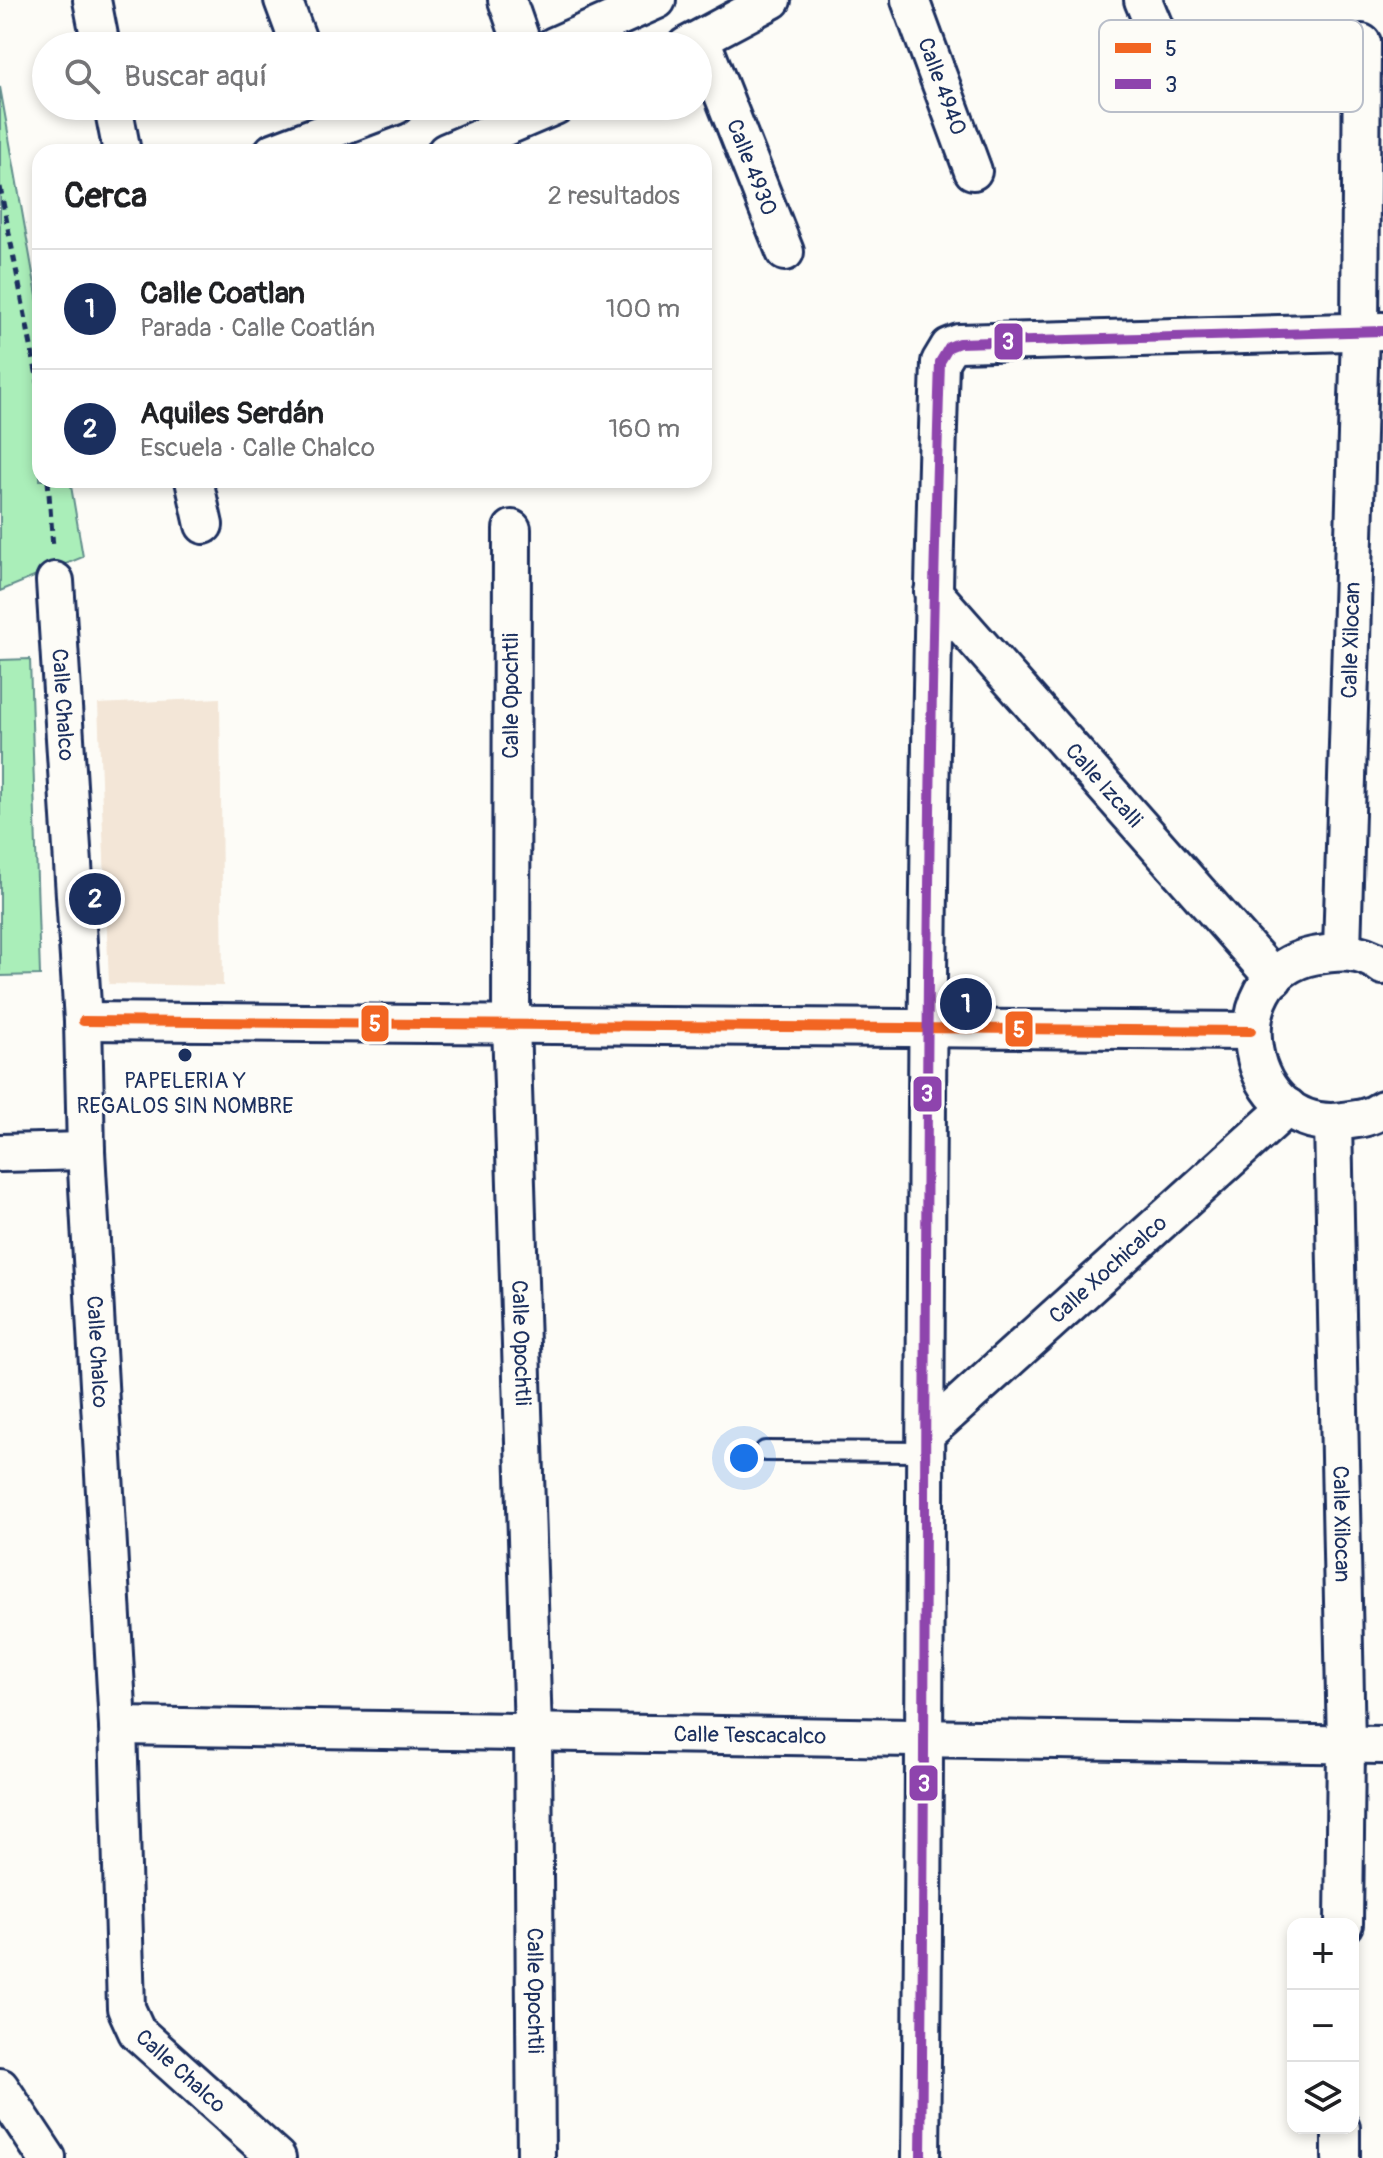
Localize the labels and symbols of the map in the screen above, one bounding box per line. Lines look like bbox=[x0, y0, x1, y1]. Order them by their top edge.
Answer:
legend bbox=[1099, 20, 1363, 112]
street label: Calle 4940 bbox=[911, 34, 973, 139]
text: 5 bbox=[1165, 35, 1177, 63]
text: 3 bbox=[1165, 71, 1177, 99]
street label: Calle 4930 bbox=[720, 115, 783, 220]
line badge: 3 bbox=[993, 322, 1024, 361]
text: 3 bbox=[1002, 328, 1014, 356]
street label: Calle Xilocan bbox=[1335, 581, 1367, 699]
street label: Calle Opochtli bbox=[497, 633, 525, 759]
street label: Calle Chalco bbox=[45, 648, 80, 762]
street label: Calle Izcalli bbox=[1059, 737, 1149, 833]
pin: 2 bbox=[69, 869, 121, 929]
pin: 1 bbox=[940, 974, 992, 1034]
line badge: 5 bbox=[360, 1004, 390, 1043]
text: 5 bbox=[369, 1010, 381, 1038]
line badge: 5 bbox=[1004, 1010, 1034, 1048]
text: 5 bbox=[1013, 1016, 1025, 1044]
marker: PAPELERIA Y REGALOS SIN NOMBRE bbox=[176, 1046, 194, 1064]
place label: PAPELERIA Y REGALOS SIN NOMBRE bbox=[76, 1067, 294, 1120]
line badge: 3 bbox=[912, 1075, 943, 1113]
text: 3 bbox=[921, 1080, 933, 1108]
street label: Calle Xochicalco bbox=[1043, 1209, 1173, 1330]
street label: Calle Opochtli bbox=[505, 1280, 537, 1406]
street label: Calle Chalco bbox=[80, 1295, 114, 1409]
your location bbox=[724, 1438, 764, 1478]
street label: Calle Xilocan bbox=[1326, 1465, 1357, 1583]
street label: Calle Tescacalco bbox=[673, 1720, 827, 1751]
line badge: 3 bbox=[908, 1764, 939, 1802]
text: 3 bbox=[918, 1770, 930, 1798]
street label: Calle Opochtli bbox=[520, 1928, 549, 2054]
street label: Calle Chalco bbox=[129, 2023, 232, 2119]

